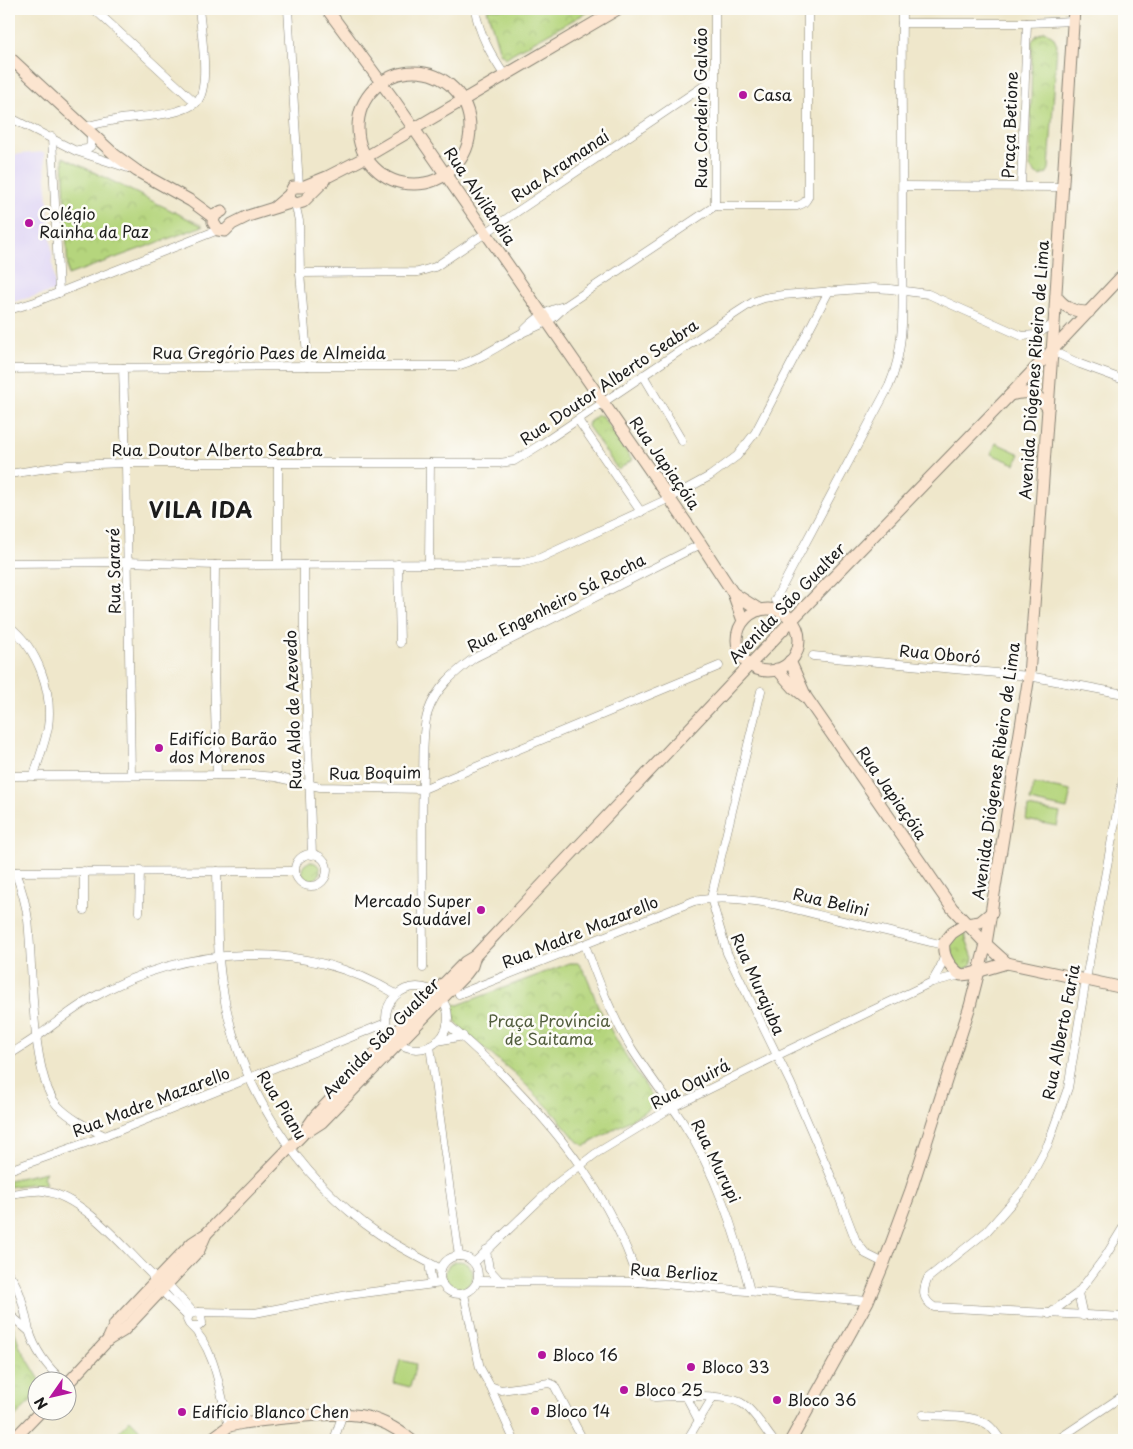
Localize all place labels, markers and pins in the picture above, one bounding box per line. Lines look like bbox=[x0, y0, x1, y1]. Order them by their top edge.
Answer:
place label: Casa bbox=[753, 82, 792, 106]
marker: Casa bbox=[737, 89, 749, 101]
place label: Colégio Rainha da Paz bbox=[39, 201, 149, 243]
marker: Colégio Rainha da Paz bbox=[23, 217, 35, 229]
place label: Edifício Barão dos Morenos bbox=[169, 726, 277, 768]
marker: Edifício Barão dos Morenos bbox=[153, 742, 165, 754]
place label: Mercado Super Saudável bbox=[354, 888, 471, 930]
marker: Mercado Super Saudável bbox=[475, 904, 487, 916]
place label: Bloco 16 bbox=[552, 1342, 618, 1366]
marker: Bloco 16 bbox=[536, 1349, 548, 1361]
place label: Bloco 33 bbox=[701, 1354, 770, 1378]
marker: Bloco 33 bbox=[685, 1361, 697, 1373]
place label: Bloco 25 bbox=[634, 1377, 703, 1401]
marker: Bloco 25 bbox=[618, 1384, 630, 1396]
place label: Bloco 36 bbox=[787, 1387, 856, 1411]
marker: Bloco 36 bbox=[771, 1394, 783, 1406]
place label: Bloco 14 bbox=[545, 1398, 610, 1422]
place label: Edifício Blanco Chen bbox=[192, 1399, 349, 1423]
marker: Bloco 14 bbox=[529, 1405, 541, 1417]
marker: Edifício Blanco Chen bbox=[176, 1406, 188, 1418]

